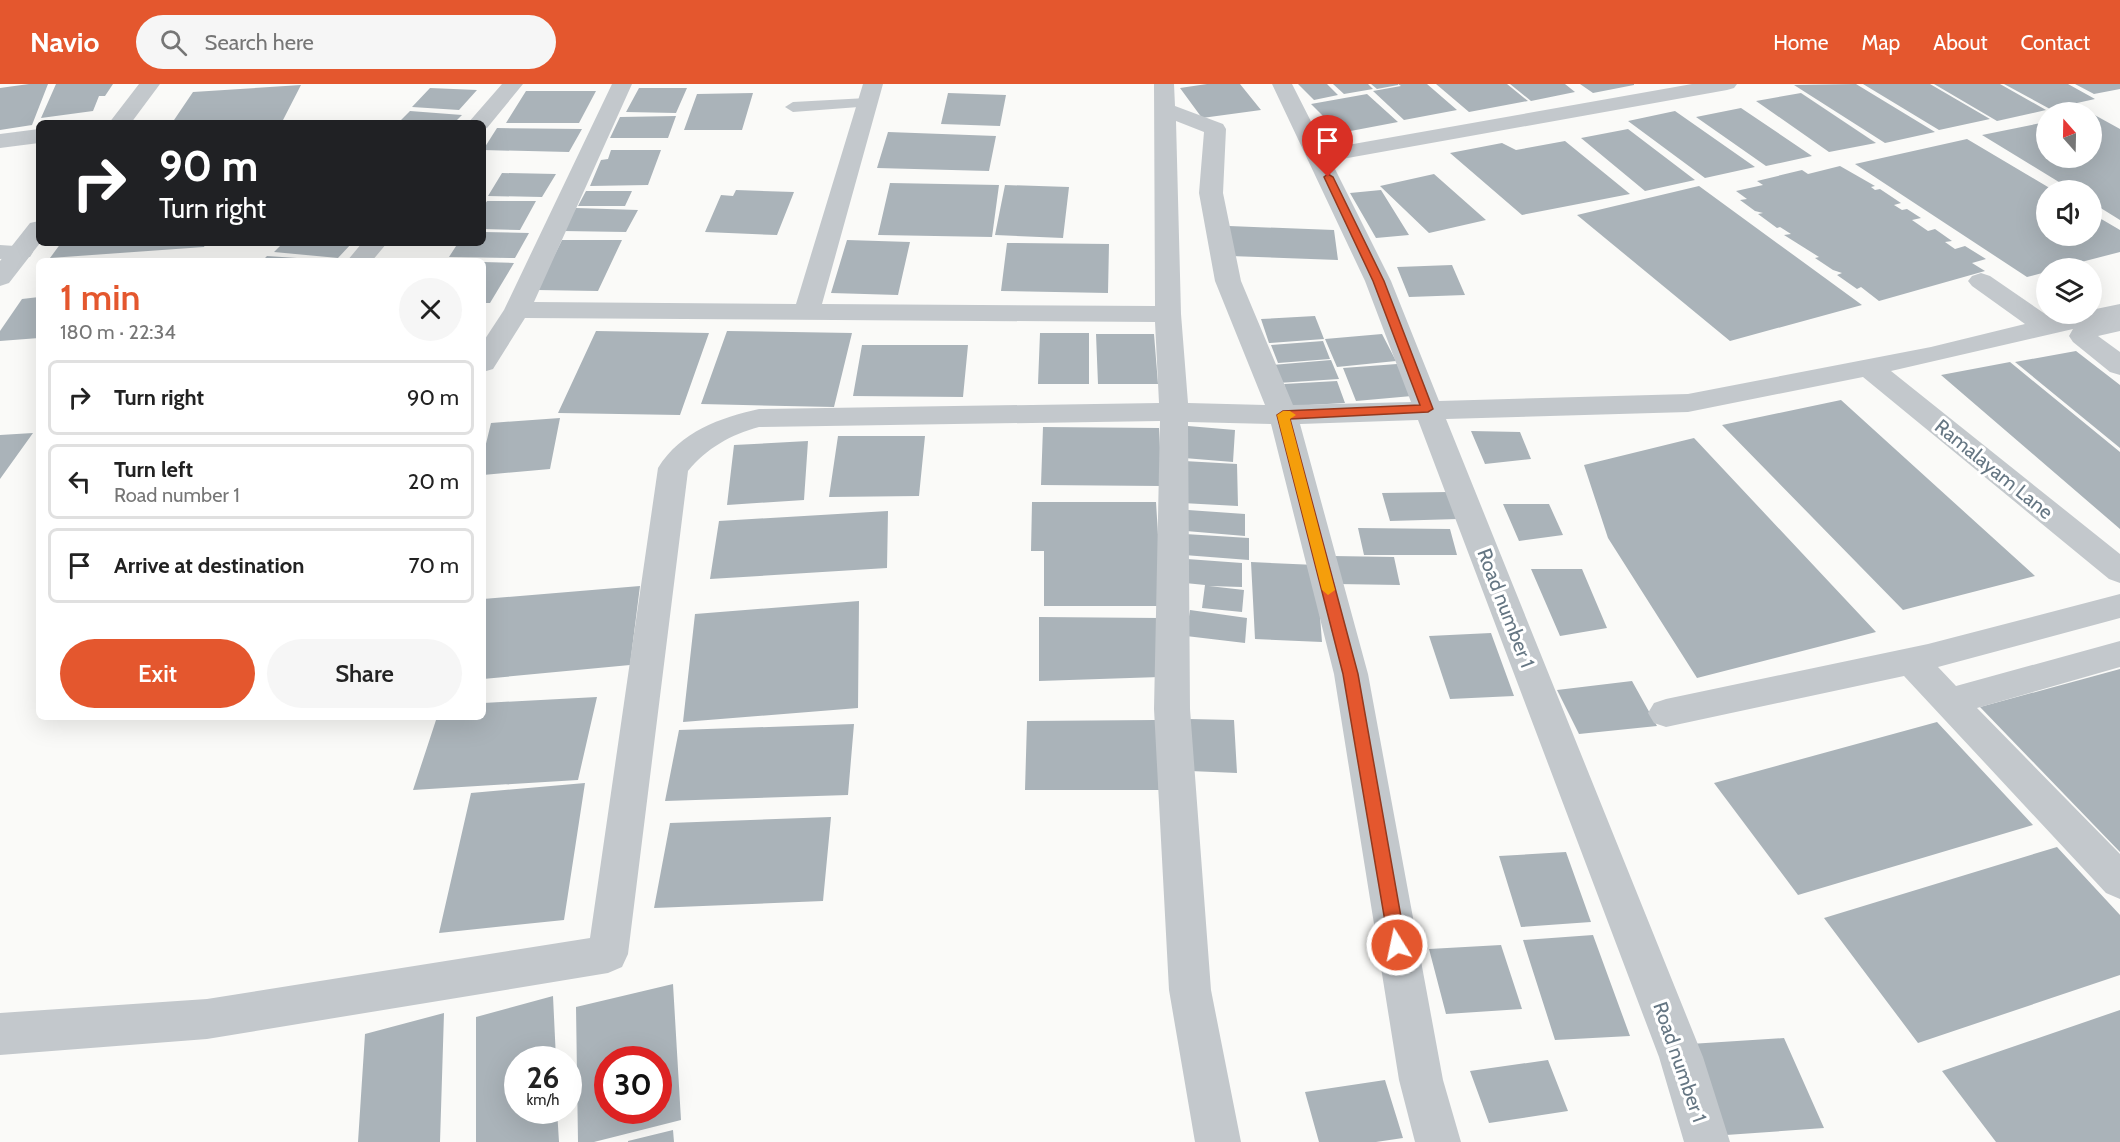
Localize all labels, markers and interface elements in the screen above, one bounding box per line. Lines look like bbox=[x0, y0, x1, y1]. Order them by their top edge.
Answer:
search box bbox=[136, 15, 556, 69]
text: Navio bbox=[30, 25, 100, 59]
icon: search bbox=[157, 26, 190, 59]
text: Search here bbox=[205, 29, 314, 56]
text: Home bbox=[1773, 30, 1829, 55]
text: Map bbox=[1862, 30, 1900, 55]
text: About bbox=[1933, 30, 1987, 55]
text: Contact bbox=[2020, 30, 2090, 55]
north arrow bbox=[2036, 102, 2102, 168]
map controls bbox=[2036, 102, 2102, 324]
pin bbox=[1302, 115, 1353, 177]
icon: arrive bbox=[1311, 124, 1344, 157]
text: 90 m bbox=[159, 140, 258, 192]
icon: right bbox=[60, 144, 138, 222]
button: sound bbox=[2036, 180, 2102, 246]
text: Turn right bbox=[159, 192, 266, 225]
button: layers bbox=[2036, 258, 2102, 324]
text: 1 min bbox=[60, 275, 140, 319]
button: close bbox=[399, 278, 462, 341]
text: 180 m · 22:34 bbox=[60, 320, 176, 344]
icon: right bbox=[63, 381, 96, 414]
text: Turn right bbox=[114, 384, 204, 411]
text: 90 m bbox=[407, 384, 459, 411]
street label: Ramalayam Lane bbox=[1930, 414, 2058, 524]
text: Turn left bbox=[114, 456, 193, 483]
icon: left bbox=[63, 465, 96, 498]
text: 20 m bbox=[408, 468, 459, 495]
text: Road number 1 bbox=[114, 483, 240, 507]
street label: Road number 1 bbox=[1472, 545, 1540, 671]
icon: arrive bbox=[63, 549, 96, 582]
text: Arrive at destination bbox=[114, 552, 304, 579]
text: 70 m bbox=[409, 552, 459, 579]
button: Exit bbox=[60, 639, 255, 708]
button: Share bbox=[267, 639, 462, 708]
position arrow bbox=[1365, 913, 1429, 977]
street label: Road number 1 bbox=[1648, 999, 1712, 1125]
speed limit sign: 30 bbox=[594, 1046, 672, 1124]
text: 26 bbox=[527, 1059, 559, 1096]
text: km/h bbox=[527, 1091, 559, 1109]

